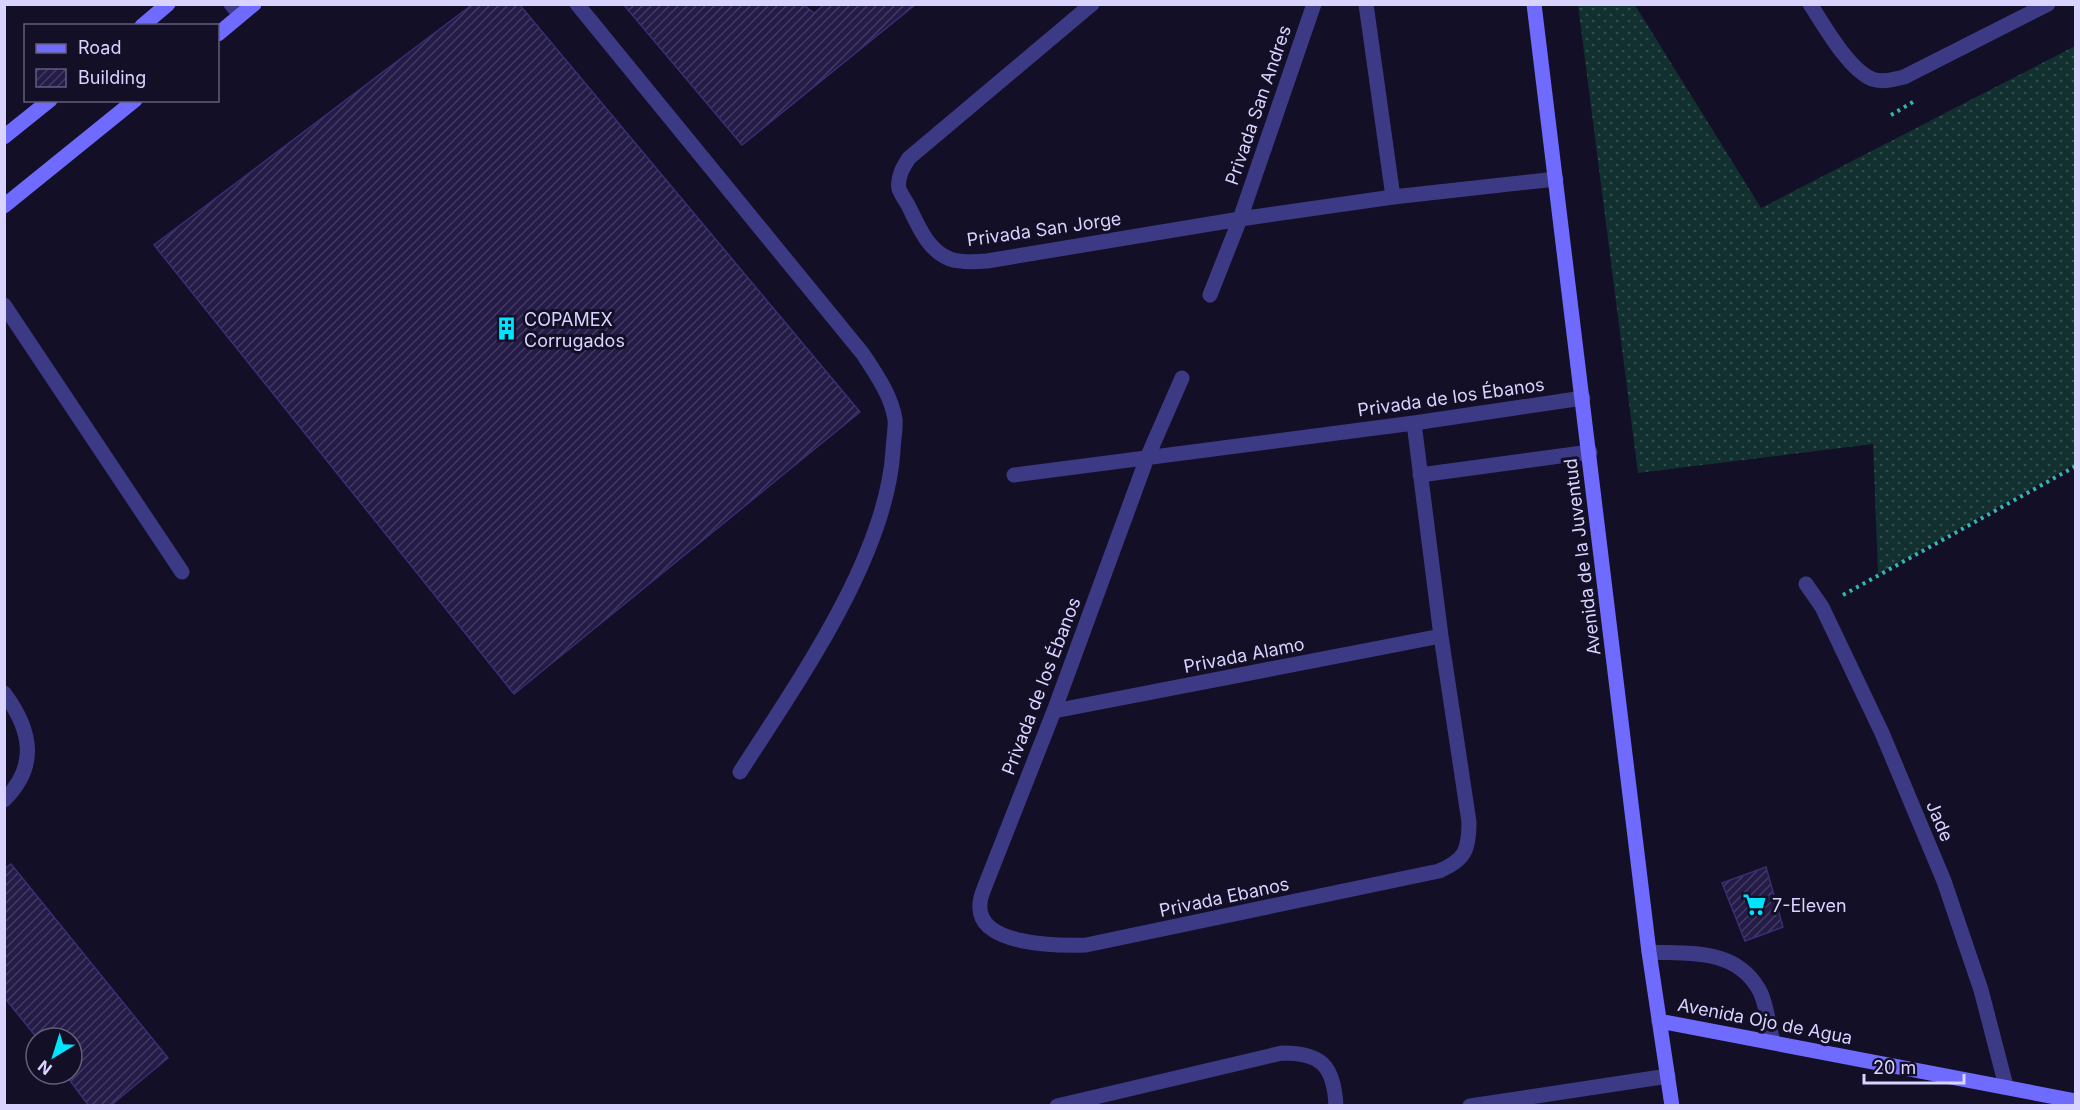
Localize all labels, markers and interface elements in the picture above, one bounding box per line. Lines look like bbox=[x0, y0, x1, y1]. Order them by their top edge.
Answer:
street label: Privada San Andres bbox=[1221, 23, 1295, 187]
legend bbox=[24, 24, 219, 102]
text: Road bbox=[78, 37, 121, 58]
text: Building bbox=[78, 67, 146, 88]
street label: Privada San Jorge bbox=[965, 208, 1123, 250]
place label: COPAMEX Corrugados bbox=[524, 309, 625, 351]
building icon: COPAMEX Corrugados bbox=[493, 316, 519, 342]
street label: Privada de los Ébanos bbox=[1356, 372, 1546, 421]
street label: Avenida de la Juventud bbox=[1560, 457, 1604, 657]
street label: Privada de los Ébanos bbox=[996, 594, 1085, 778]
street label: Privada Alamo bbox=[1182, 633, 1306, 677]
street label: Jade bbox=[1922, 798, 1958, 844]
street label: Privada Ebanos bbox=[1157, 873, 1291, 921]
supermarket icon: 7-Eleven bbox=[1741, 892, 1767, 918]
place label: 7-Eleven bbox=[1772, 895, 1847, 916]
street label: Avenida Ojo de Agua bbox=[1676, 994, 1854, 1048]
north arrow bbox=[24, 1026, 84, 1086]
scale bar bbox=[1864, 1047, 1964, 1085]
text: N bbox=[34, 1056, 56, 1079]
text: 20 m bbox=[1873, 1057, 1916, 1078]

